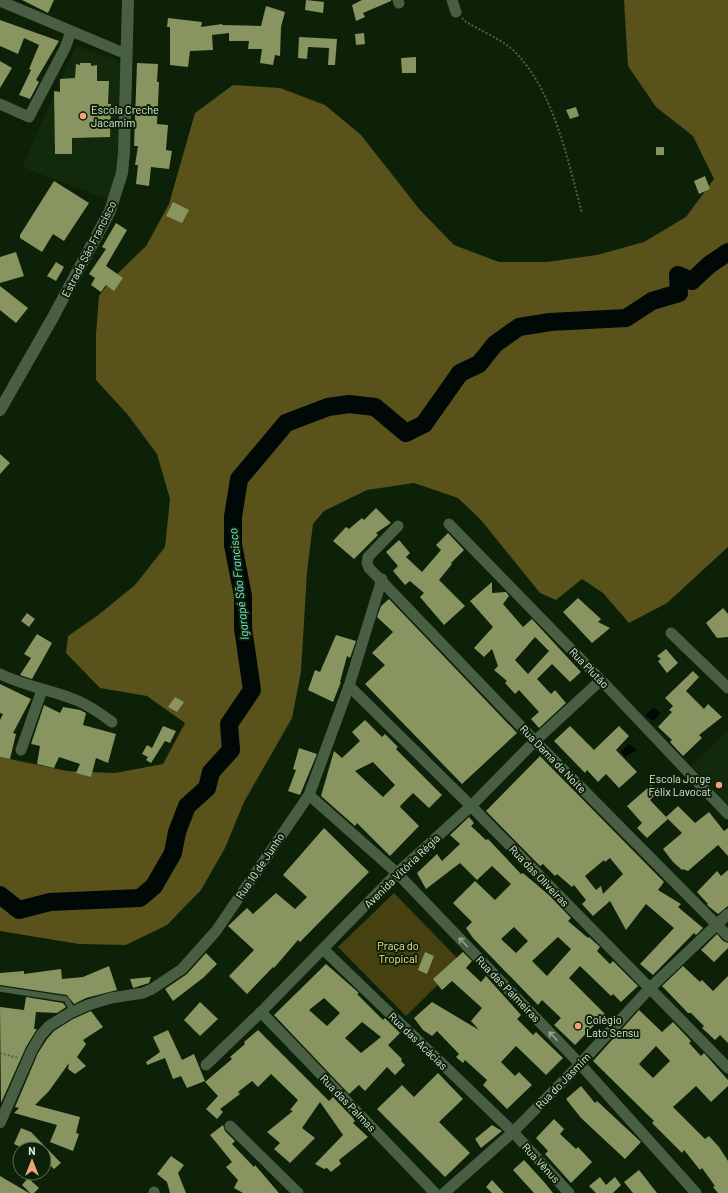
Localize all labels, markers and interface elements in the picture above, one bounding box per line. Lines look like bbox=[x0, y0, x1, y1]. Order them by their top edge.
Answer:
place label: Escola Creche Jacamim bbox=[91, 103, 159, 129]
marker: Escola Creche Jacamim bbox=[78, 111, 88, 121]
street label: Estrada São Francisco bbox=[59, 198, 119, 299]
water label: Igarapé São Francisco bbox=[225, 528, 251, 641]
street label: Rua Plutão bbox=[567, 645, 612, 690]
street label: Rua Dama da Noite bbox=[518, 722, 589, 795]
place label: Escola Jorge Félix Lavocat bbox=[648, 772, 711, 798]
marker: Escola Jorge Félix Lavocat bbox=[714, 780, 724, 790]
street label: Rua 10 de Junho bbox=[233, 830, 286, 901]
street label: Avenida Vitória Régia bbox=[361, 831, 442, 910]
street label: Rua das Oliveiras bbox=[507, 842, 572, 909]
one-way arrow bbox=[458, 937, 468, 947]
park label: Praça do Tropical bbox=[377, 939, 419, 965]
street label: Rua das Palmeiras bbox=[474, 953, 543, 1024]
street label: Rua das Acácias bbox=[386, 1009, 450, 1072]
place label: Colégio Lato Sensu bbox=[586, 1013, 639, 1039]
marker: Colégio Lato Sensu bbox=[573, 1021, 583, 1031]
one-way arrow bbox=[548, 1031, 558, 1041]
street label: Rua do Jasmim bbox=[533, 1050, 593, 1111]
street label: Rua das Palmas bbox=[318, 1071, 379, 1134]
street label: Rua Vênus bbox=[520, 1140, 563, 1185]
north arrow bbox=[12, 1141, 52, 1181]
text: N bbox=[28, 1144, 36, 1157]

